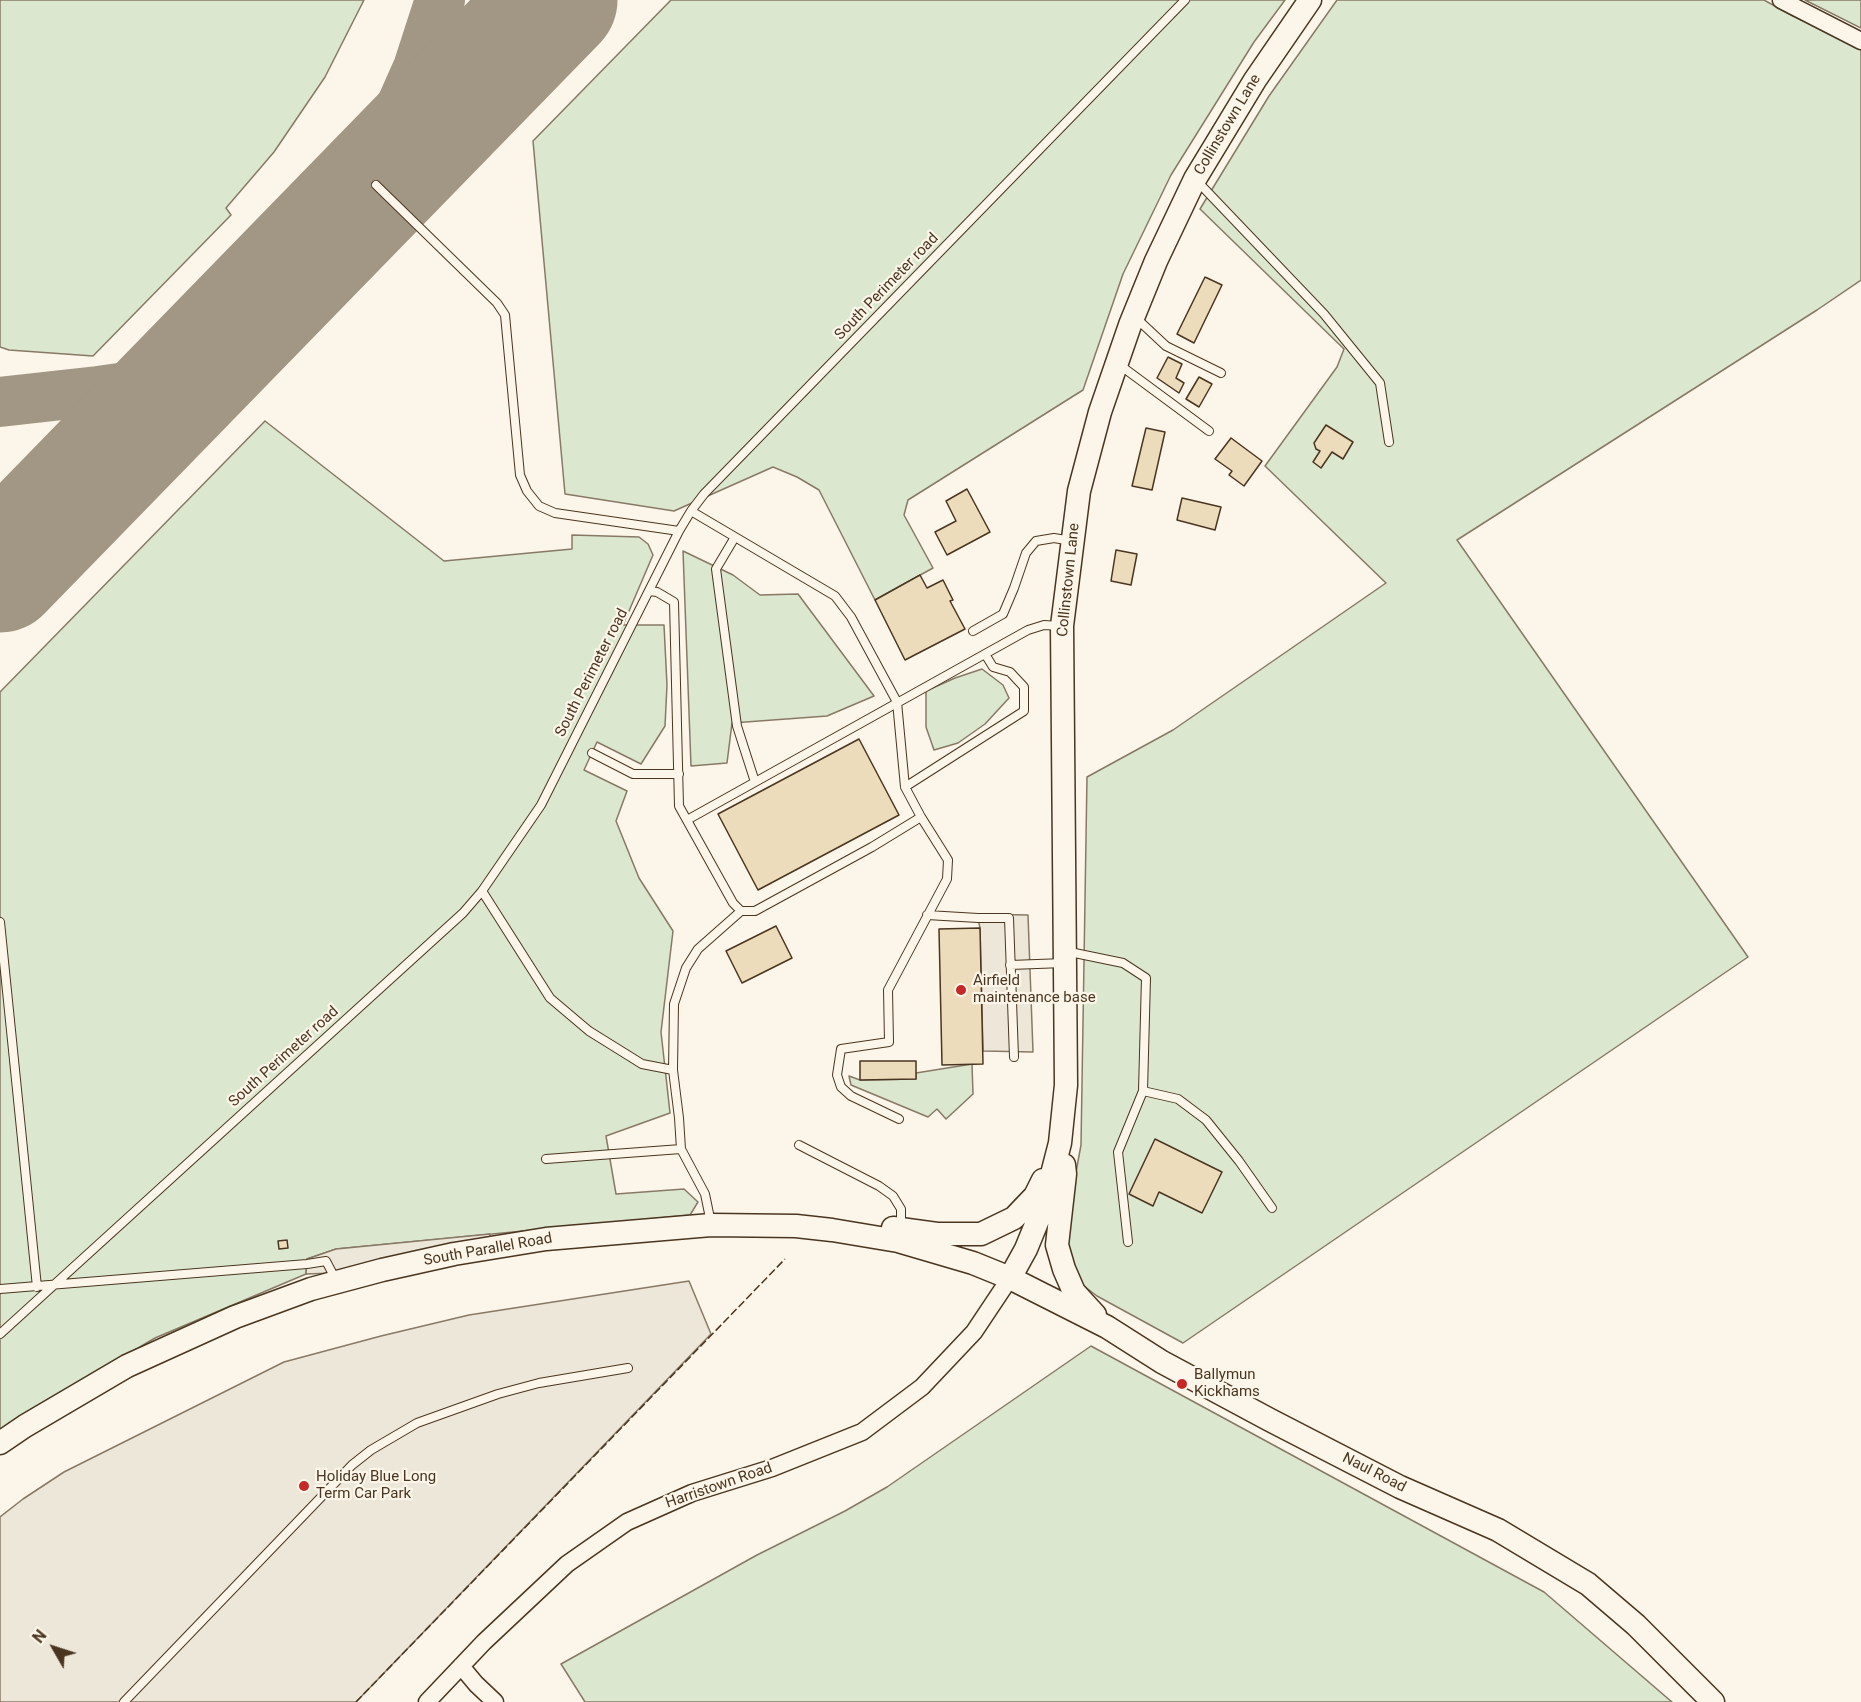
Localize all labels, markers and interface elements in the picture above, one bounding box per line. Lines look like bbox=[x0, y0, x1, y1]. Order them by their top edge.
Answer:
street label: Collinstown Lane bbox=[1191, 71, 1265, 179]
street label: South Perimeter road bbox=[831, 230, 943, 344]
street label: Collinstown Lane bbox=[1054, 522, 1084, 638]
street label: South Perimeter road bbox=[552, 606, 632, 740]
place label: Airfield maintenance base bbox=[973, 972, 1096, 1007]
marker: Airfield maintenance base bbox=[954, 983, 968, 997]
street label: South Perimeter road bbox=[225, 1003, 343, 1111]
street label: South Parallel Road bbox=[422, 1230, 554, 1270]
place label: Ballymun Kickhams bbox=[1194, 1366, 1260, 1401]
marker: Ballymun Kickhams bbox=[1175, 1377, 1189, 1391]
street label: Naul Road bbox=[1339, 1449, 1409, 1497]
street label: Harristown Road bbox=[663, 1459, 775, 1513]
place label: Holiday Blue Long Term Car Park bbox=[316, 1468, 436, 1503]
marker: Holiday Blue Long Term Car Park bbox=[297, 1479, 311, 1493]
north arrow bbox=[24, 1618, 84, 1678]
text: N bbox=[29, 1626, 51, 1647]

